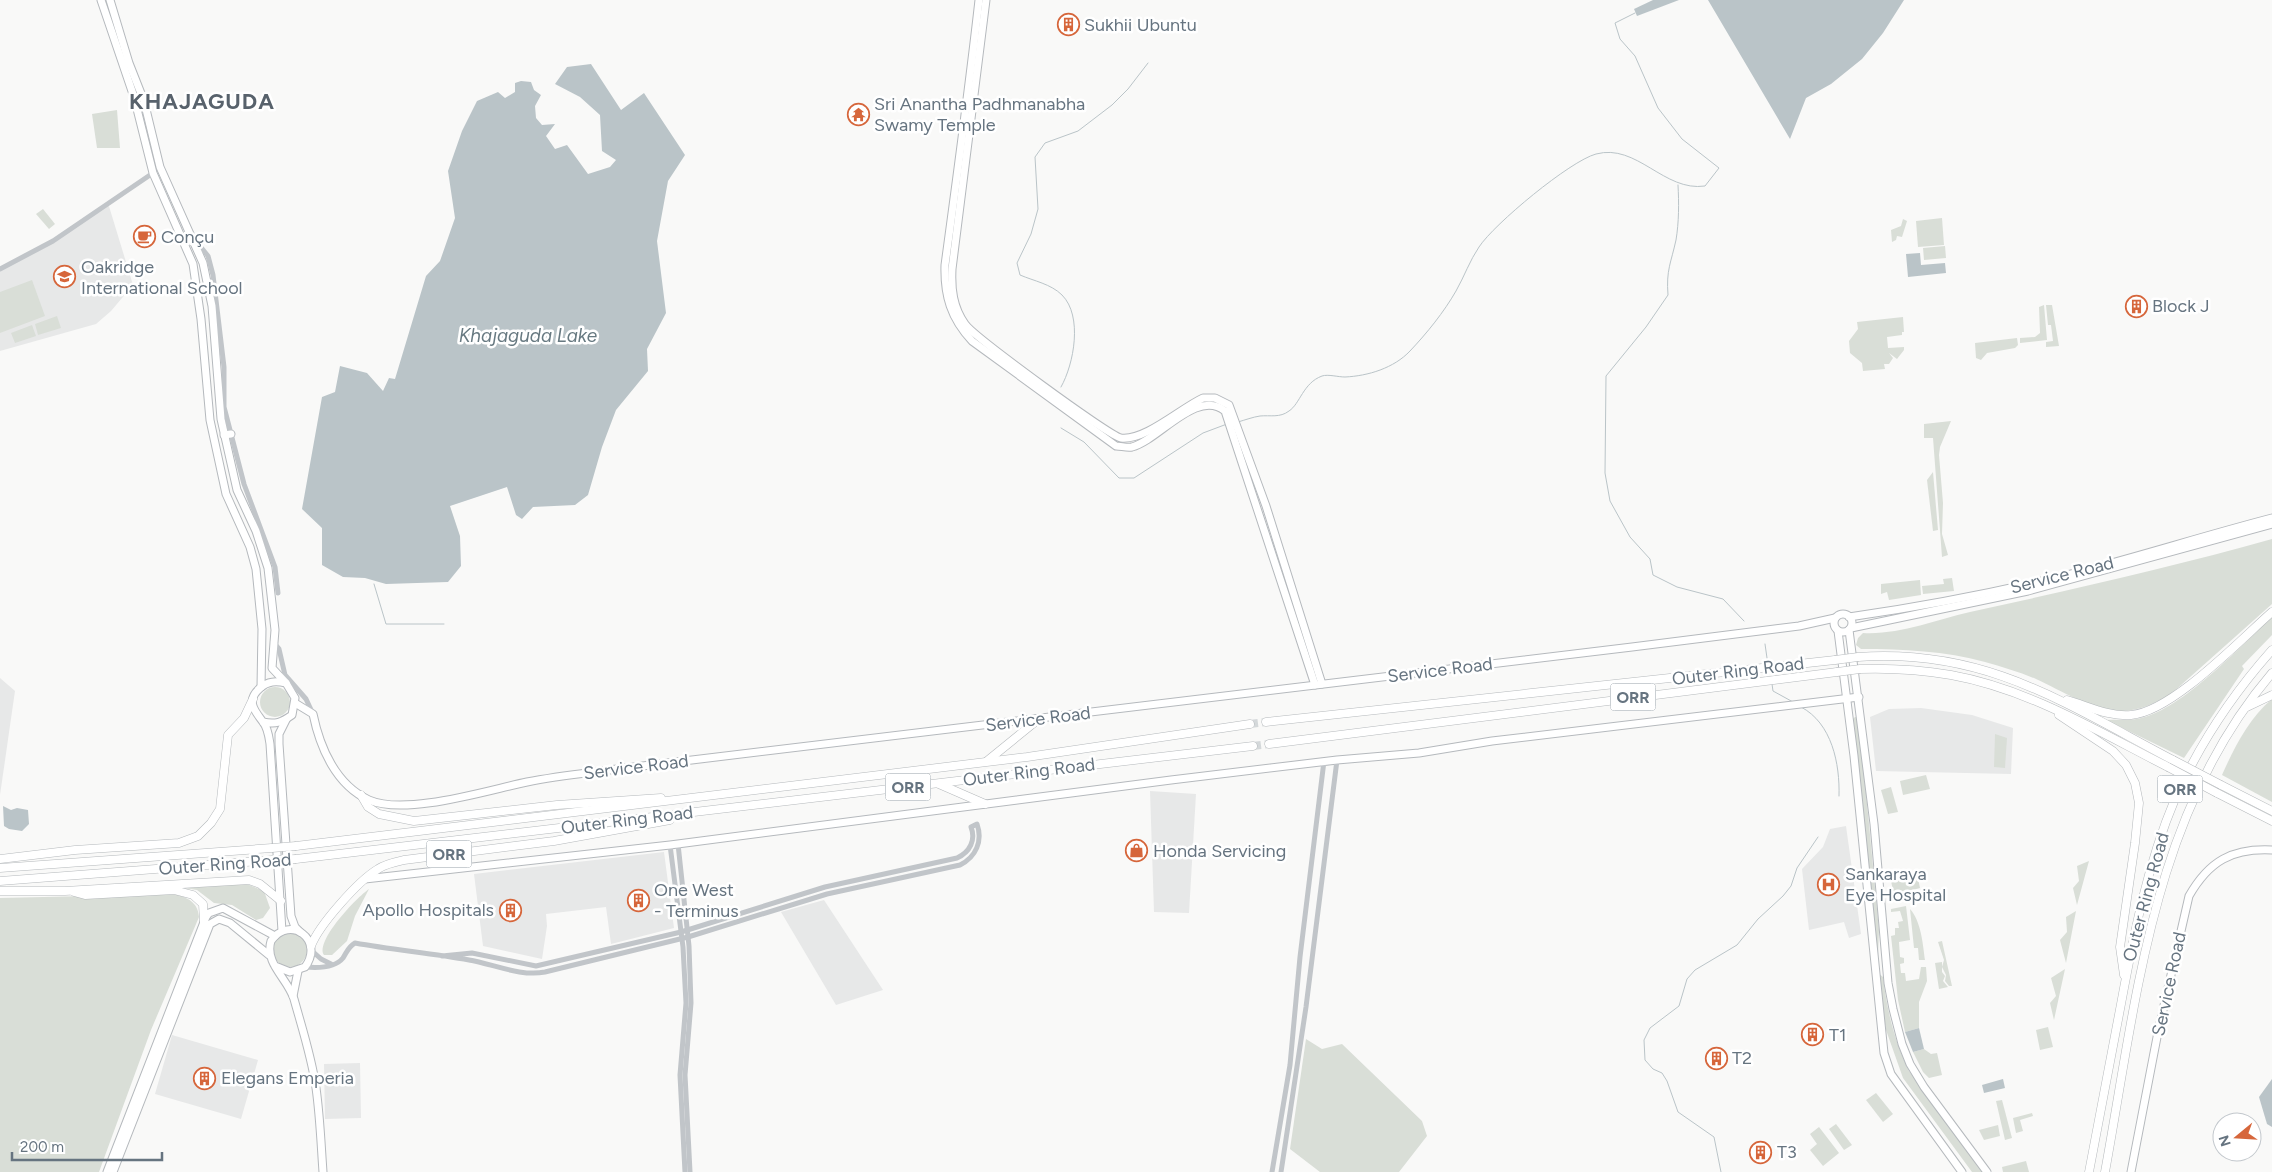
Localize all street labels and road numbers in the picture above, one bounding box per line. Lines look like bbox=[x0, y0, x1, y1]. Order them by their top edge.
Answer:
street label: Service Road bbox=[2008, 552, 2116, 598]
street label: Outer Ring Road bbox=[1671, 652, 1805, 690]
street label: Service Road bbox=[1386, 653, 1494, 687]
road number: ORR bbox=[1610, 684, 1656, 710]
street label: Service Road bbox=[984, 702, 1092, 736]
street label: Service Road bbox=[582, 750, 690, 784]
street label: Outer Ring Road bbox=[962, 753, 1096, 791]
road number: ORR bbox=[886, 774, 930, 800]
road number: ORR bbox=[2158, 776, 2202, 802]
street label: Outer Ring Road bbox=[560, 801, 694, 839]
street label: Outer Ring Road bbox=[2118, 830, 2174, 964]
road number: ORR bbox=[426, 841, 472, 868]
street label: Outer Ring Road bbox=[158, 848, 292, 880]
street label: Service Road bbox=[2147, 930, 2191, 1038]

